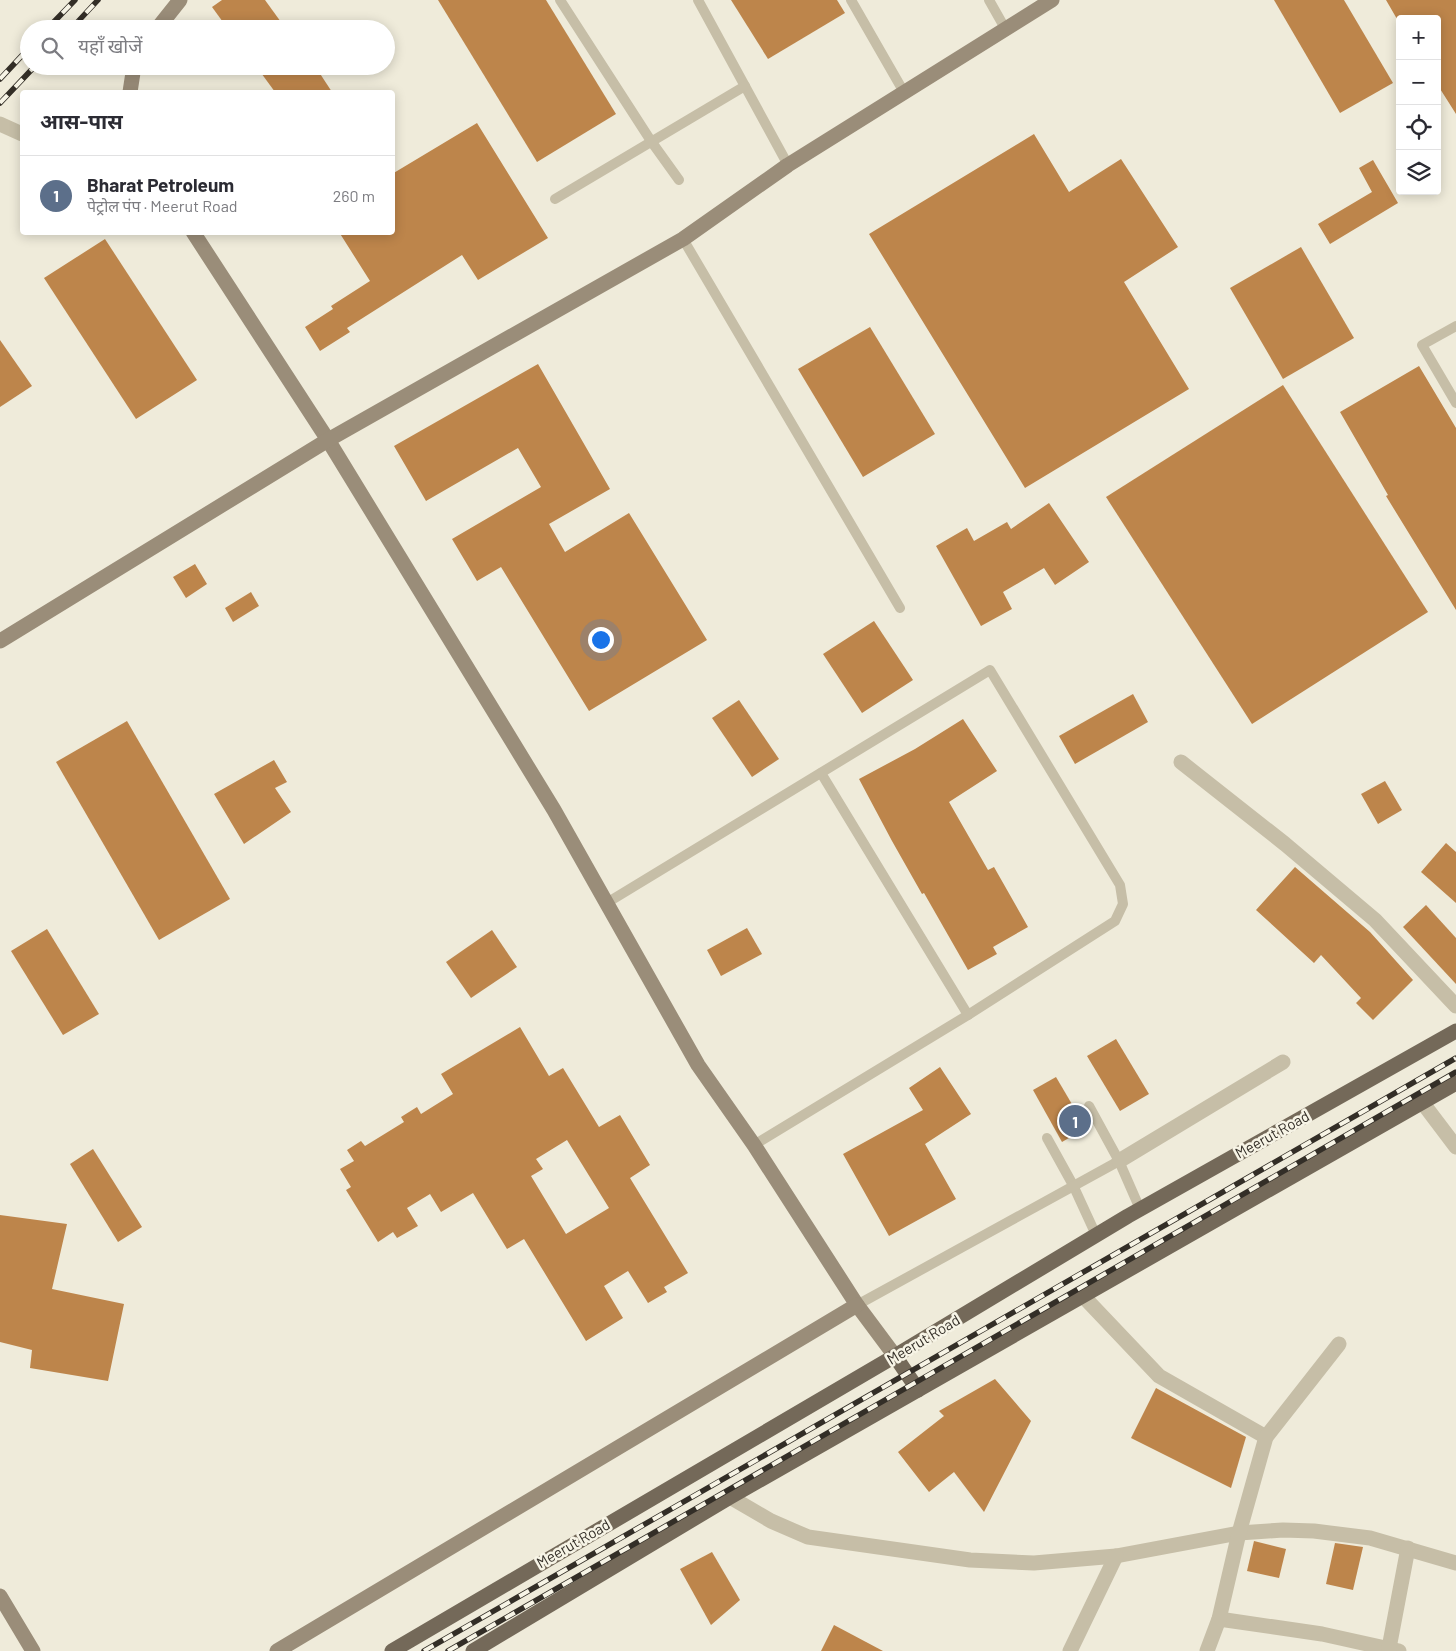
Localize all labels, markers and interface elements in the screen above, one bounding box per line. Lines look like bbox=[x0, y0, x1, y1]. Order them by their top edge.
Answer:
map controls bbox=[1396, 15, 1441, 195]
button: + bbox=[1396, 15, 1441, 60]
search box bbox=[20, 20, 395, 75]
icon: search bbox=[38, 34, 66, 62]
text: यहाँ खोजें bbox=[78, 34, 142, 57]
button: − bbox=[1396, 60, 1441, 105]
button: locate bbox=[1396, 105, 1441, 150]
text: आस-पास bbox=[40, 108, 123, 133]
button: layers bbox=[1396, 150, 1441, 195]
text: Bharat Petroleum bbox=[87, 173, 234, 196]
text: 1 bbox=[53, 186, 59, 205]
text: 260 m bbox=[333, 186, 375, 205]
text: पेट्रोल पंप · Meerut Road bbox=[87, 196, 238, 215]
your location bbox=[588, 627, 614, 653]
pin: 1 bbox=[1059, 1102, 1091, 1140]
street label: Meerut Road bbox=[1232, 1106, 1312, 1162]
street label: Meerut Road bbox=[883, 1310, 963, 1368]
street label: Meerut Road bbox=[533, 1515, 613, 1571]

